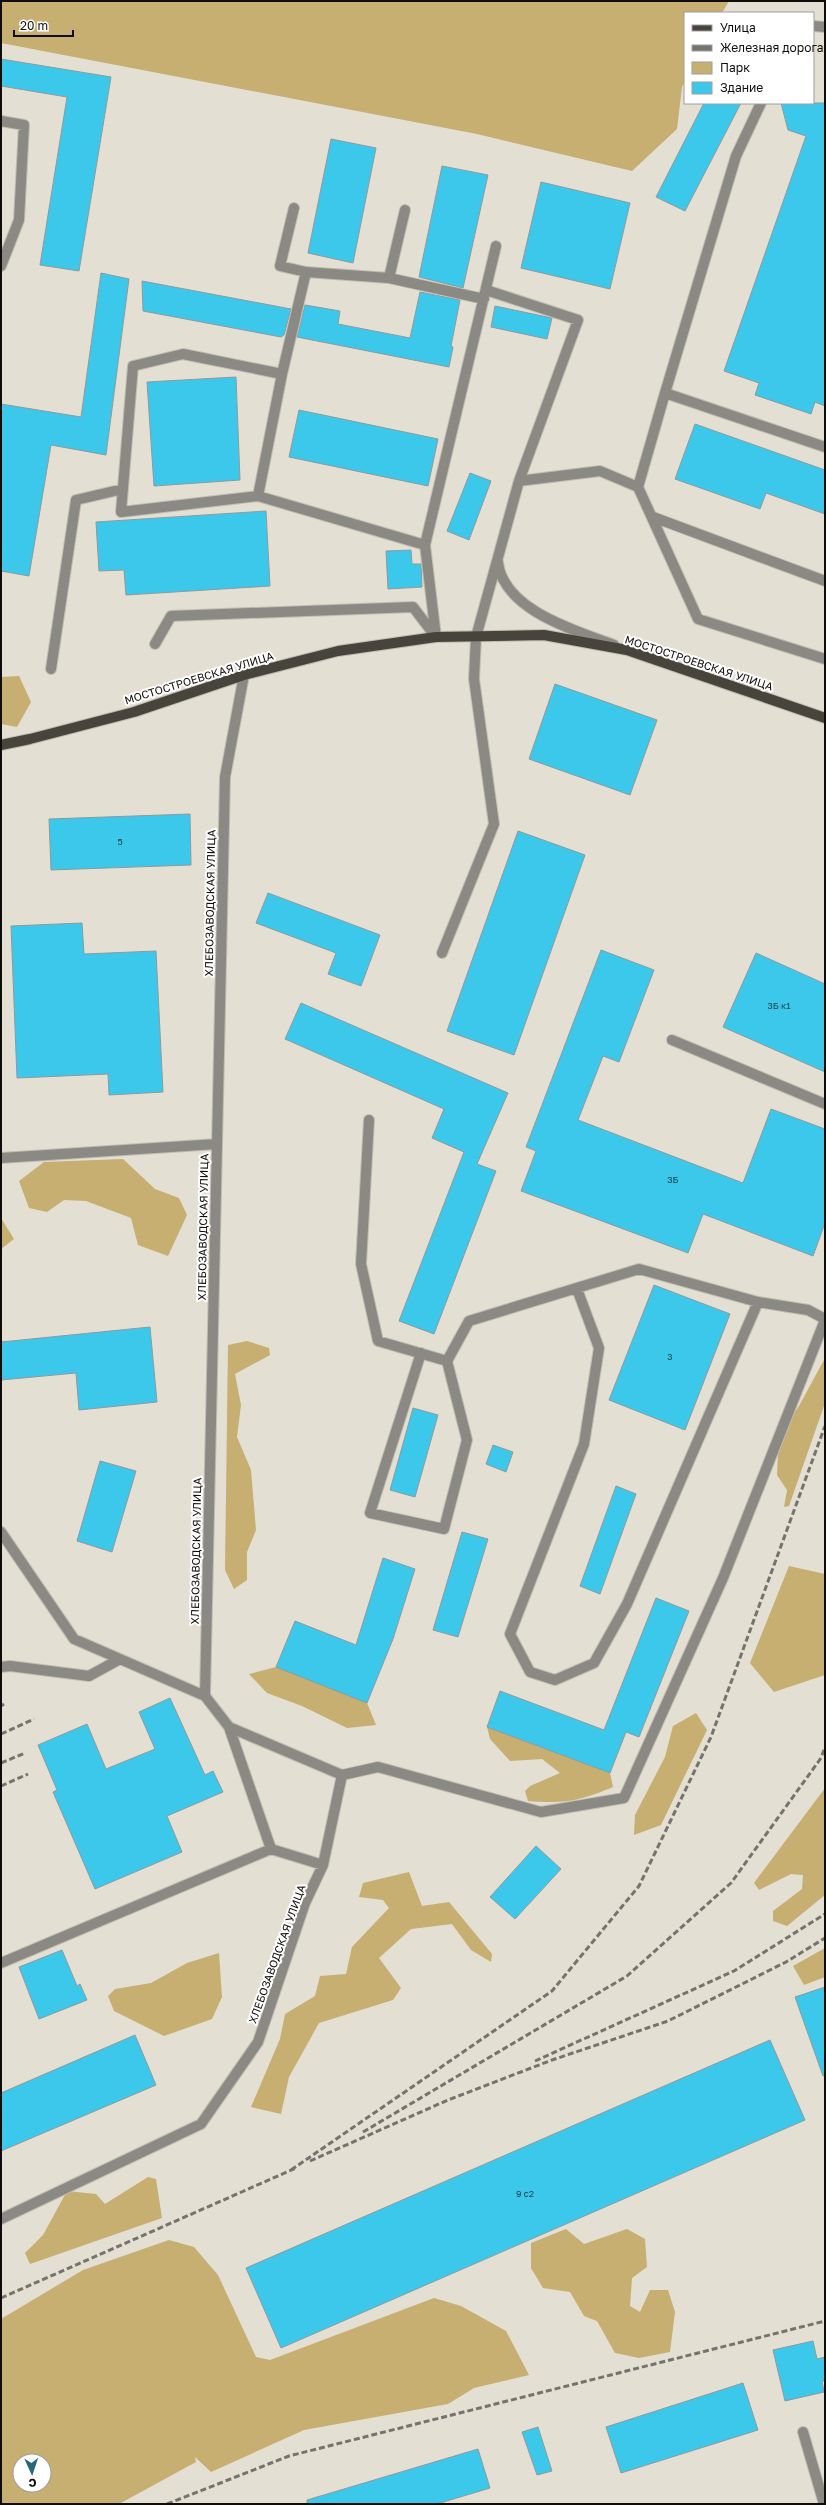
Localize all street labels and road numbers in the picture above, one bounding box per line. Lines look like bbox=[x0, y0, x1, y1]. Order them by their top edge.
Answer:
street label: МОСТОСТРОЕВСКАЯ УЛИЦА bbox=[623, 632, 776, 693]
street label: МОСТОСТРОЕВСКАЯ УЛИЦА bbox=[123, 648, 276, 706]
street label: ХЛЕБОЗАВОДСКАЯ УЛИЦА bbox=[202, 829, 217, 976]
street label: ХЛЕБОЗАВОДСКАЯ УЛИЦА bbox=[195, 1153, 210, 1300]
street label: ХЛЕБОЗАВОДСКАЯ УЛИЦА bbox=[188, 1477, 203, 1624]
street label: ХЛЕБОЗАВОДСКАЯ УЛИЦА bbox=[245, 1882, 308, 2025]

